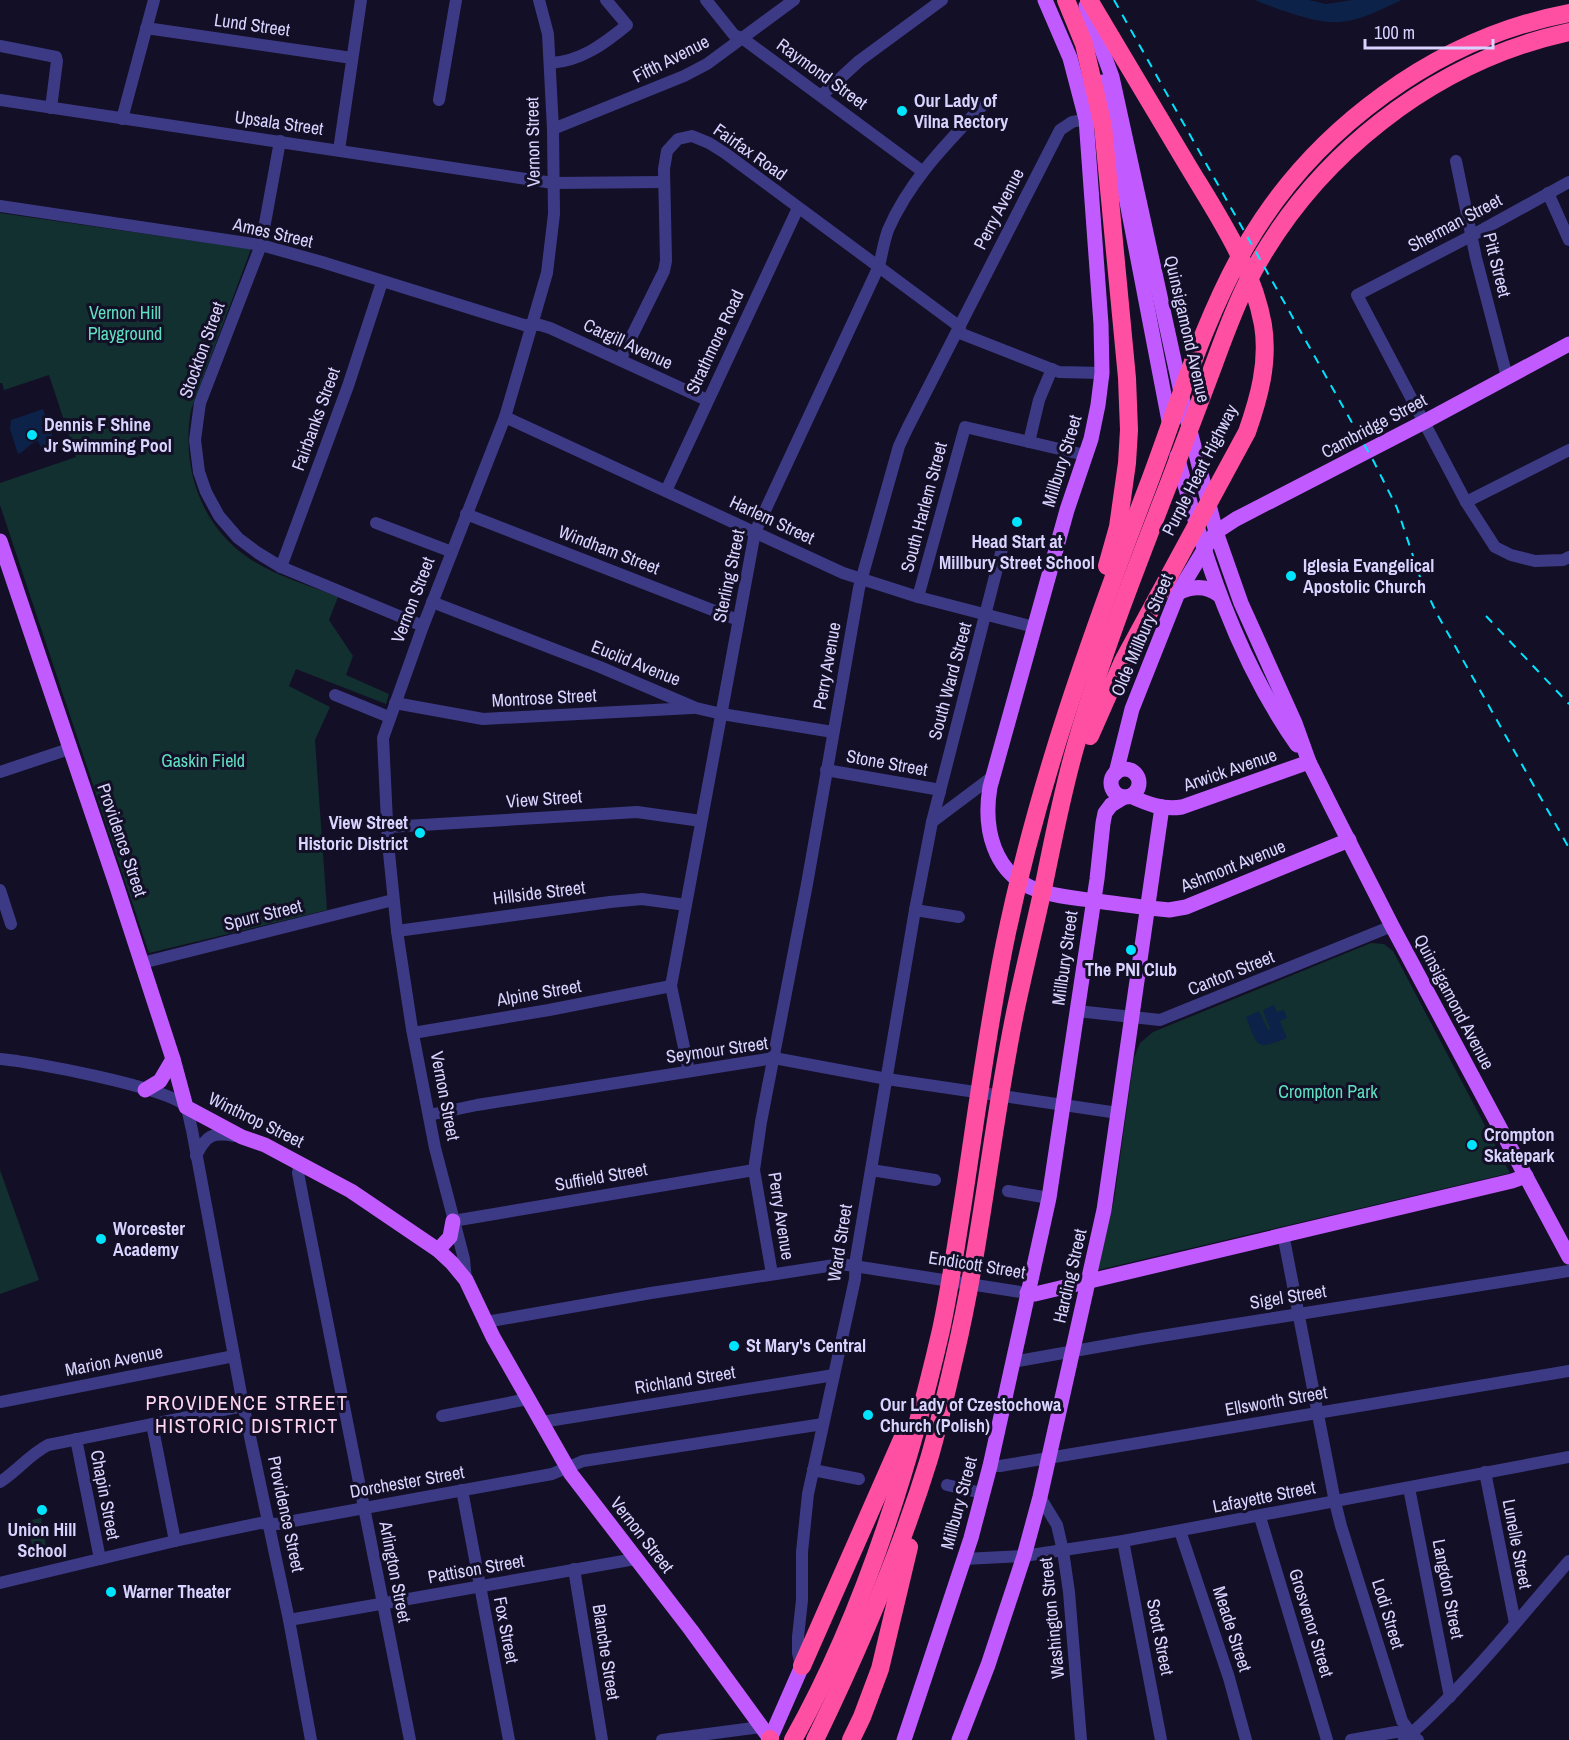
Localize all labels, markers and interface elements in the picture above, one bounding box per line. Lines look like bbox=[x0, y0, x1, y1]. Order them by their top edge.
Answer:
street label: Lund Street bbox=[213, 7, 292, 42]
scale bar bbox=[1365, 12, 1492, 50]
text: 100 m bbox=[1374, 20, 1415, 45]
street label: Fifth Avenue bbox=[628, 29, 713, 88]
street label: Raymond Street bbox=[772, 32, 873, 115]
place label: Our Lady of Vilna Rectory bbox=[914, 88, 1009, 134]
street label: Vernon Street bbox=[519, 97, 546, 187]
street label: Upsala Street bbox=[233, 104, 325, 141]
marker: Our Lady of Vilna Rectory bbox=[895, 104, 909, 118]
street label: Fairfax Road bbox=[708, 117, 792, 186]
street label: Perry Avenue bbox=[967, 164, 1030, 254]
street label: Sherman Street bbox=[1403, 187, 1506, 258]
street label: Ames Street bbox=[230, 211, 315, 254]
street label: Pitt Street bbox=[1477, 230, 1518, 300]
street label: Quinsigamond Avenue bbox=[1158, 253, 1217, 405]
street label: Strathmore Road bbox=[679, 286, 750, 398]
street label: Stockton Street bbox=[173, 298, 231, 402]
park label: Vernon Hill Playground bbox=[88, 300, 162, 346]
street label: Cargill Avenue bbox=[580, 312, 677, 375]
street label: Fairbanks Street bbox=[285, 364, 346, 474]
street label: Cambridge Street bbox=[1316, 387, 1431, 464]
street label: Purple Heart Highway bbox=[1156, 399, 1244, 540]
place label: Dennis F Shine Jr Swimming Pool bbox=[44, 412, 172, 458]
street label: Millbury Street bbox=[1036, 412, 1087, 510]
marker: Dennis F Shine Jr Swimming Pool bbox=[25, 428, 39, 442]
street label: South Harlem Street bbox=[894, 439, 953, 575]
street label: Harlem Street bbox=[726, 489, 819, 550]
marker: Head Start at Millbury Street School bbox=[1010, 515, 1024, 529]
street label: Windham Street bbox=[555, 519, 663, 580]
street label: Sterling Street bbox=[706, 527, 751, 625]
place label: Head Start at Millbury Street School bbox=[939, 529, 1095, 575]
street label: Vernon Street bbox=[385, 553, 440, 646]
place label: Iglesia Evangelical Apostolic Church bbox=[1303, 553, 1434, 599]
marker: Iglesia Evangelical Apostolic Church bbox=[1284, 569, 1298, 583]
street label: Olde Millbury Street bbox=[1105, 570, 1179, 700]
street label: South Ward Street bbox=[922, 619, 977, 742]
street label: Perry Avenue bbox=[807, 620, 846, 712]
street label: Euclid Avenue bbox=[588, 633, 685, 692]
street label: Montrose Street bbox=[491, 682, 597, 713]
street label: Arwick Avenue bbox=[1179, 742, 1280, 798]
street label: Stone Street bbox=[845, 743, 930, 782]
park label: Gaskin Field bbox=[161, 748, 245, 773]
street label: Providence Street bbox=[91, 780, 154, 900]
street label: View Street bbox=[505, 783, 583, 814]
place label: View Street Historic District bbox=[298, 810, 408, 856]
marker: View Street Historic District bbox=[413, 826, 427, 840]
street label: Ashmont Avenue bbox=[1176, 833, 1289, 898]
street label: Hillside Street bbox=[491, 874, 586, 911]
street label: Spurr Street bbox=[221, 893, 305, 936]
street label: Millbury Street bbox=[1046, 909, 1084, 1007]
street label: Quinsigamond Avenue bbox=[1408, 930, 1501, 1074]
marker: The PNI Club bbox=[1124, 943, 1138, 957]
street label: Canton Street bbox=[1184, 944, 1278, 1001]
place label: The PNI Club bbox=[1085, 957, 1177, 982]
street label: Alpine Street bbox=[494, 973, 583, 1012]
street label: Seymour Street bbox=[664, 1030, 769, 1069]
street label: Vernon Street bbox=[425, 1049, 466, 1143]
park label: Crompton Park bbox=[1278, 1079, 1378, 1104]
street label: Winthrop Street bbox=[204, 1086, 308, 1153]
place label: Crompton Skatepark bbox=[1484, 1122, 1555, 1168]
marker: Crompton Skatepark bbox=[1465, 1138, 1479, 1152]
street label: Suffield Street bbox=[553, 1156, 649, 1197]
street label: Perry Avenue bbox=[762, 1170, 801, 1262]
street label: Ward Street bbox=[821, 1202, 858, 1284]
place label: Worcester Academy bbox=[113, 1216, 185, 1262]
street label: Harding Street bbox=[1047, 1226, 1092, 1325]
marker: Worcester Academy bbox=[94, 1232, 108, 1246]
street label: Endicott Street bbox=[927, 1245, 1027, 1284]
street label: Sigel Street bbox=[1248, 1278, 1328, 1315]
place label: St Mary's Central bbox=[746, 1333, 866, 1358]
street label: Marion Avenue bbox=[63, 1339, 165, 1382]
marker: St Mary's Central bbox=[727, 1339, 741, 1353]
street label: Richland Street bbox=[633, 1359, 737, 1400]
street label: Ellsworth Street bbox=[1223, 1379, 1329, 1422]
district label: PROVIDENCE STREET HISTORIC DISTRICT bbox=[145, 1389, 349, 1439]
place label: Our Lady of Czestochowa Church (Polish) bbox=[880, 1392, 1062, 1438]
marker: Our Lady of Czestochowa Church (Polish) bbox=[861, 1408, 875, 1422]
street label: Chapin Street bbox=[85, 1448, 126, 1542]
street label: Providence Street bbox=[262, 1454, 311, 1574]
street label: Millbury Street bbox=[934, 1454, 983, 1552]
street label: Dorchester Street bbox=[348, 1459, 466, 1504]
street label: Lafayette Street bbox=[1210, 1474, 1317, 1519]
street label: Vernon Street bbox=[605, 1491, 680, 1578]
street label: Lunelle Street bbox=[1497, 1497, 1538, 1591]
marker: Union Hill School bbox=[35, 1503, 49, 1517]
place label: Union Hill School bbox=[8, 1517, 76, 1563]
street label: Arlington Street bbox=[373, 1518, 418, 1625]
street label: Langdon Street bbox=[1427, 1537, 1470, 1641]
street label: Pattison Street bbox=[426, 1548, 526, 1589]
street label: Washington Street bbox=[1033, 1556, 1070, 1680]
street label: Grosvenor Street bbox=[1283, 1565, 1340, 1680]
street label: Lodi Street bbox=[1366, 1576, 1411, 1652]
place label: Warner Theater bbox=[123, 1579, 231, 1604]
street label: Meade Street bbox=[1207, 1583, 1258, 1675]
marker: Warner Theater bbox=[104, 1585, 118, 1599]
street label: Fox Street bbox=[488, 1594, 525, 1665]
street label: Scott Street bbox=[1141, 1597, 1180, 1677]
street label: Blanche Street bbox=[587, 1602, 626, 1702]

